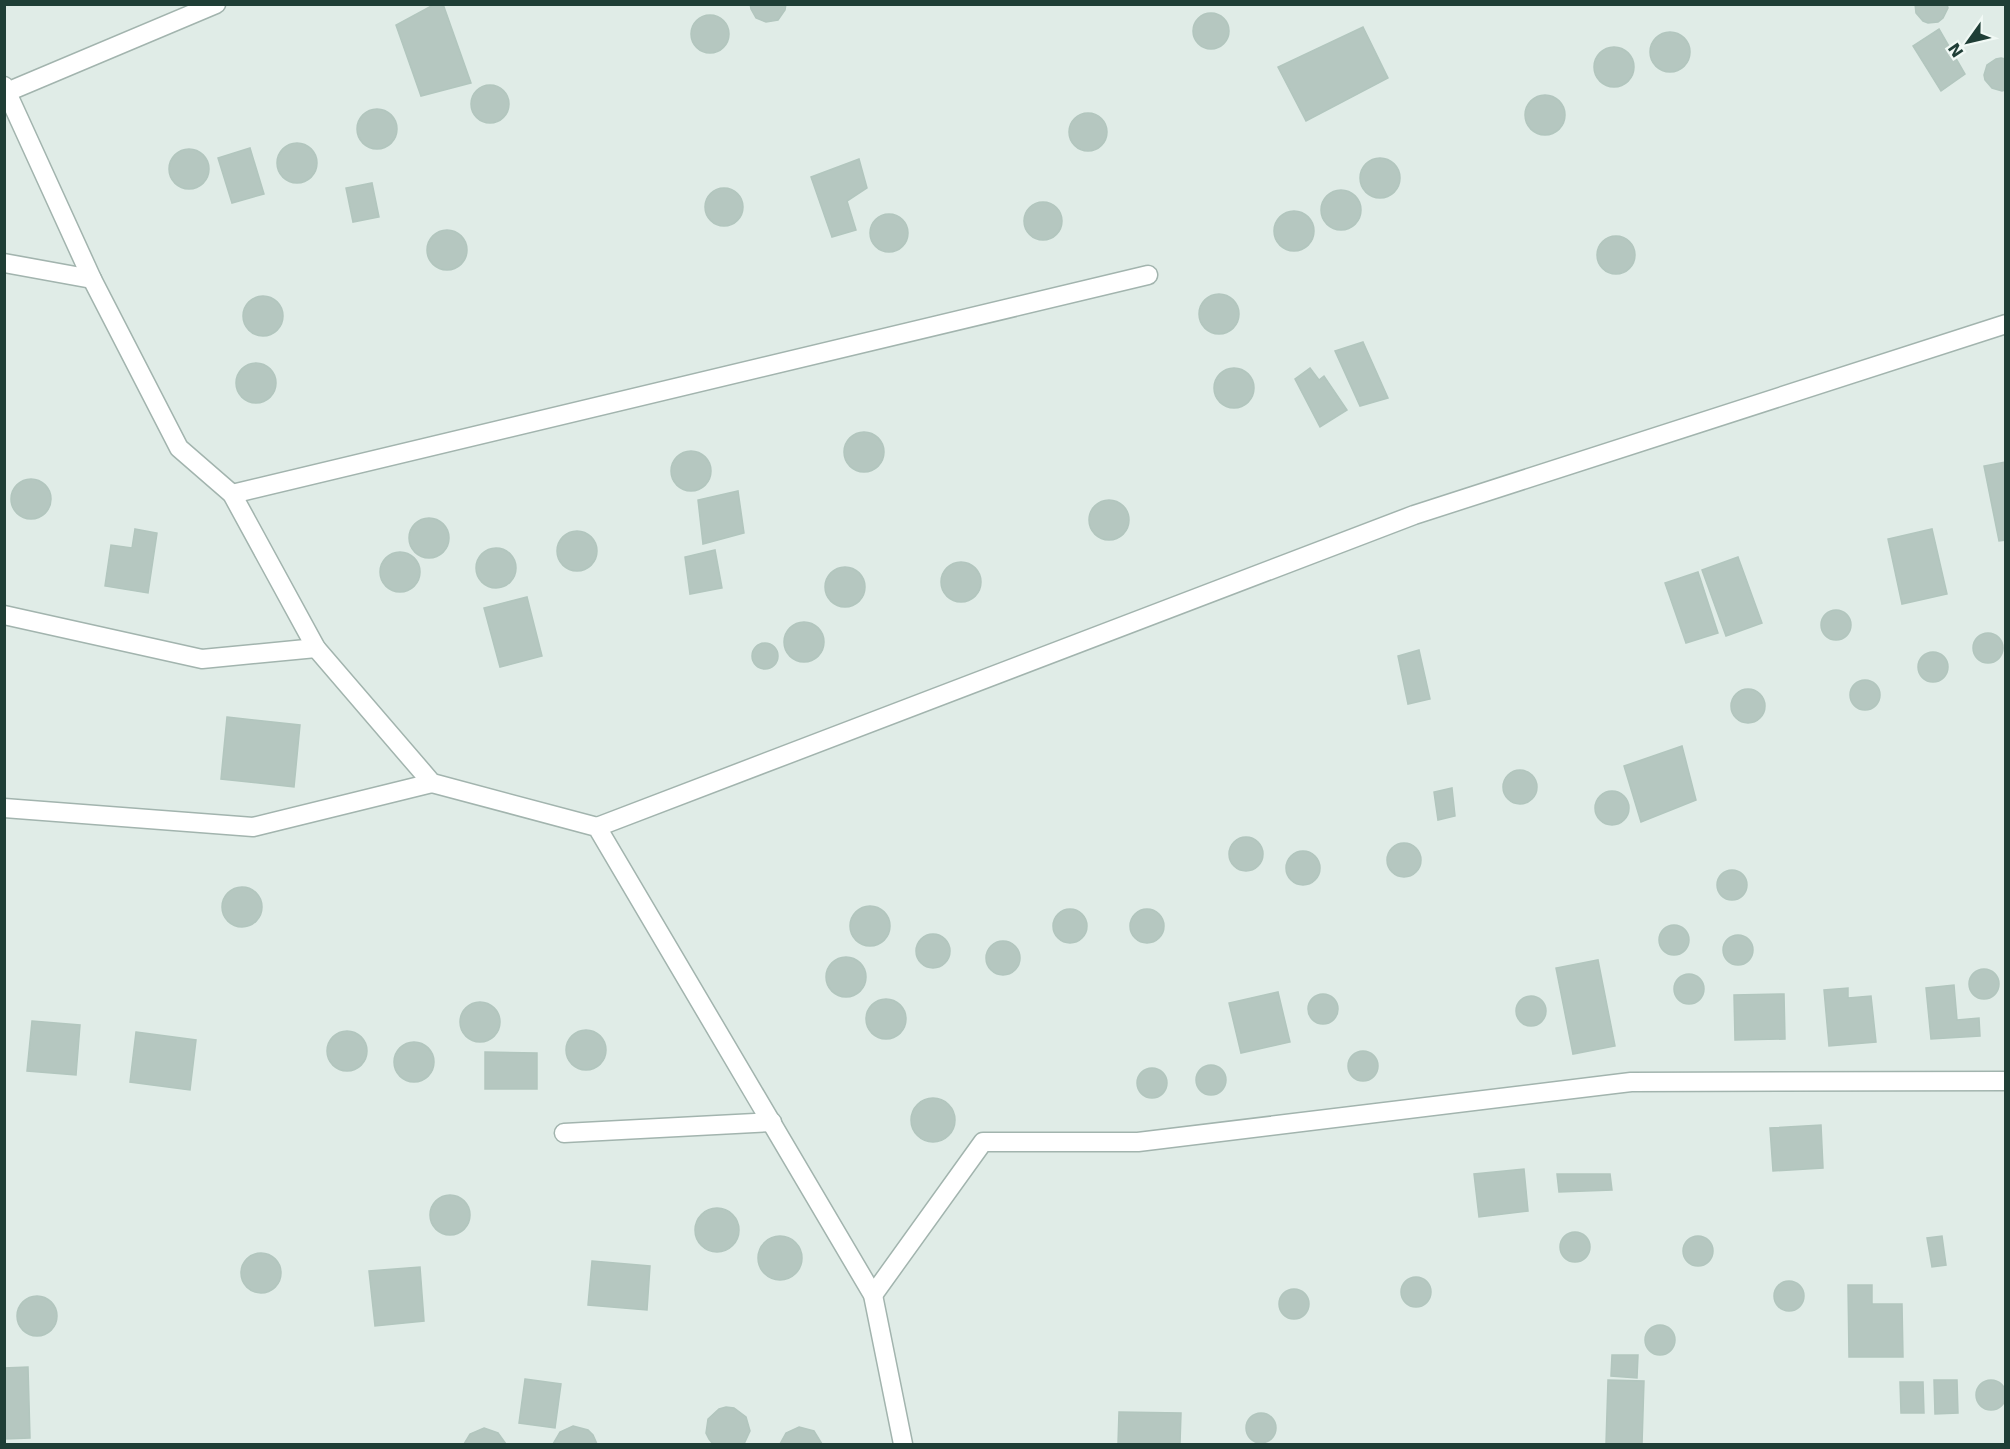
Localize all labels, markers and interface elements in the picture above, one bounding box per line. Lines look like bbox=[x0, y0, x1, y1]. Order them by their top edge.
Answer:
north arrow bbox=[1938, 12, 1998, 72]
text: N bbox=[1944, 39, 1968, 61]

